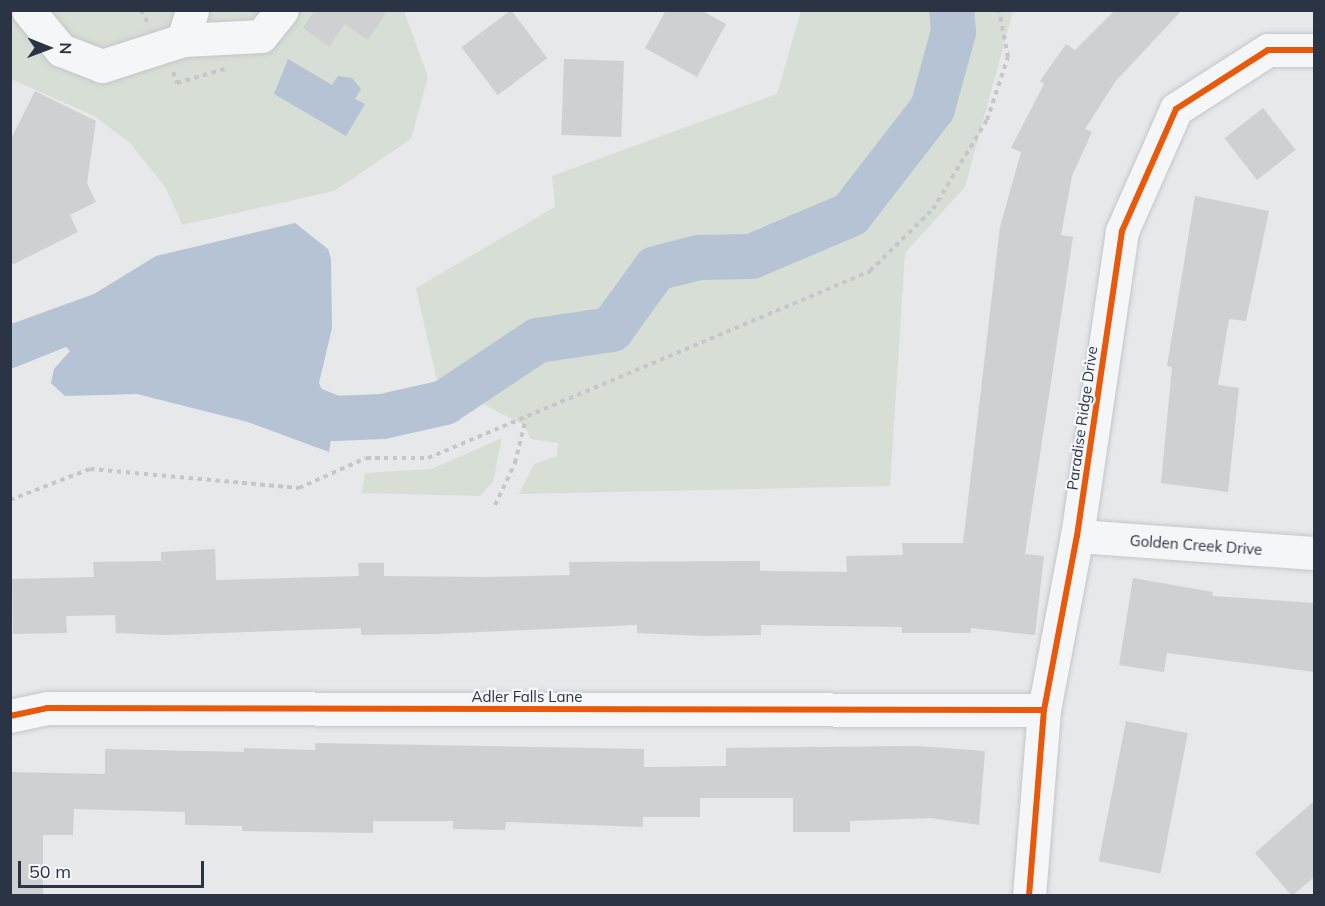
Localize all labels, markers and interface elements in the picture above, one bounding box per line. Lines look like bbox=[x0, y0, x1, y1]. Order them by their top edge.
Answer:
north arrow bbox=[18, 18, 78, 78]
text: N bbox=[56, 42, 76, 55]
street label: Paradise Ridge Drive bbox=[1063, 345, 1101, 491]
street label: Golden Creek Drive bbox=[1129, 531, 1263, 559]
street label: Adler Falls Lane bbox=[472, 688, 582, 706]
scale bar bbox=[21, 849, 207, 887]
text: 50 m bbox=[29, 860, 71, 883]

